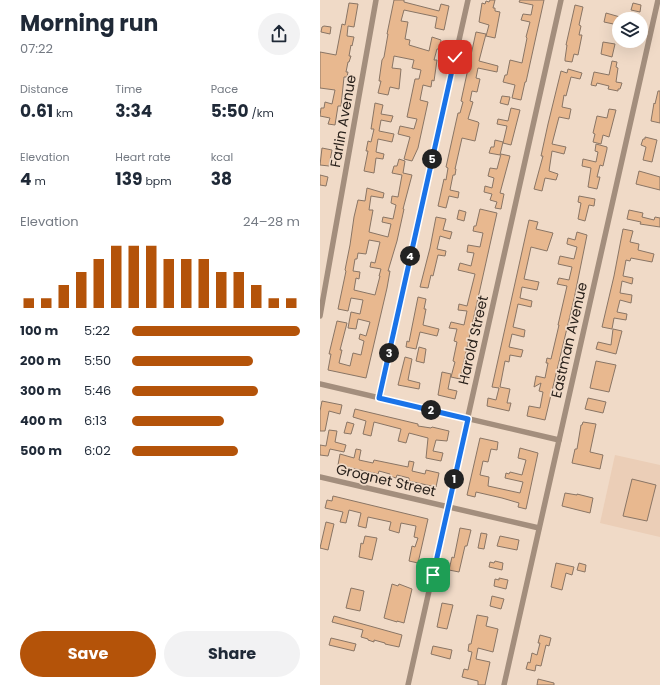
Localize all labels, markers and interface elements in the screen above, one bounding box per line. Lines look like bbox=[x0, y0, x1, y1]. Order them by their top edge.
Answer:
text: Morning run bbox=[20, 8, 158, 39]
map controls bbox=[612, 12, 648, 48]
button: layers bbox=[612, 12, 648, 48]
button: share bbox=[258, 13, 300, 55]
text: 07:22 bbox=[20, 39, 53, 58]
pin bbox=[438, 40, 472, 74]
icon: check bbox=[444, 46, 466, 68]
street label: Farlin Avenue bbox=[325, 73, 361, 169]
text: Distance bbox=[20, 81, 68, 97]
text: Time bbox=[115, 81, 142, 97]
text: Pace bbox=[211, 81, 238, 97]
text: 0.61 bbox=[20, 99, 53, 123]
text: 3:34 bbox=[115, 99, 152, 123]
text: 5:50 bbox=[211, 99, 249, 123]
text: km bbox=[53, 105, 73, 121]
text: /km bbox=[249, 105, 274, 121]
text: Elevation bbox=[20, 149, 70, 165]
text: Heart rate bbox=[115, 149, 171, 165]
text: kcal bbox=[211, 149, 233, 165]
pin: 5 bbox=[422, 149, 442, 169]
text: 5 bbox=[428, 151, 436, 167]
text: 4 bbox=[20, 167, 32, 191]
text: 139 bbox=[115, 167, 142, 191]
text: 38 bbox=[211, 167, 232, 191]
text: m bbox=[32, 173, 46, 189]
text: bpm bbox=[142, 173, 172, 189]
text: Elevation bbox=[20, 212, 79, 231]
text: 24–28 m bbox=[243, 212, 300, 231]
pin: 4 bbox=[400, 246, 420, 266]
text: 4 bbox=[406, 248, 414, 264]
street label: Eastman Avenue bbox=[546, 280, 592, 400]
street label: Harold Street bbox=[453, 293, 493, 387]
text: 100 m bbox=[20, 321, 58, 340]
text: 5:22 bbox=[84, 321, 110, 340]
pin: 3 bbox=[379, 343, 399, 363]
text: 3 bbox=[386, 345, 392, 361]
text: 200 m bbox=[20, 351, 61, 370]
text: 5:50 bbox=[84, 351, 111, 370]
text: 300 m bbox=[20, 381, 61, 400]
text: 5:46 bbox=[84, 381, 111, 400]
pin: 2 bbox=[421, 400, 441, 420]
text: 2 bbox=[428, 402, 434, 418]
text: 400 m bbox=[20, 411, 62, 430]
text: 6:13 bbox=[84, 411, 107, 430]
text: 500 m bbox=[20, 441, 62, 460]
text: 6:02 bbox=[84, 441, 111, 460]
street label: Grognet Street bbox=[334, 459, 438, 501]
pin: 1 bbox=[444, 469, 464, 489]
text: 1 bbox=[452, 471, 456, 487]
pin bbox=[416, 558, 450, 592]
icon: arrive bbox=[422, 564, 444, 586]
button: Save bbox=[20, 631, 156, 677]
button: Share bbox=[164, 631, 300, 677]

